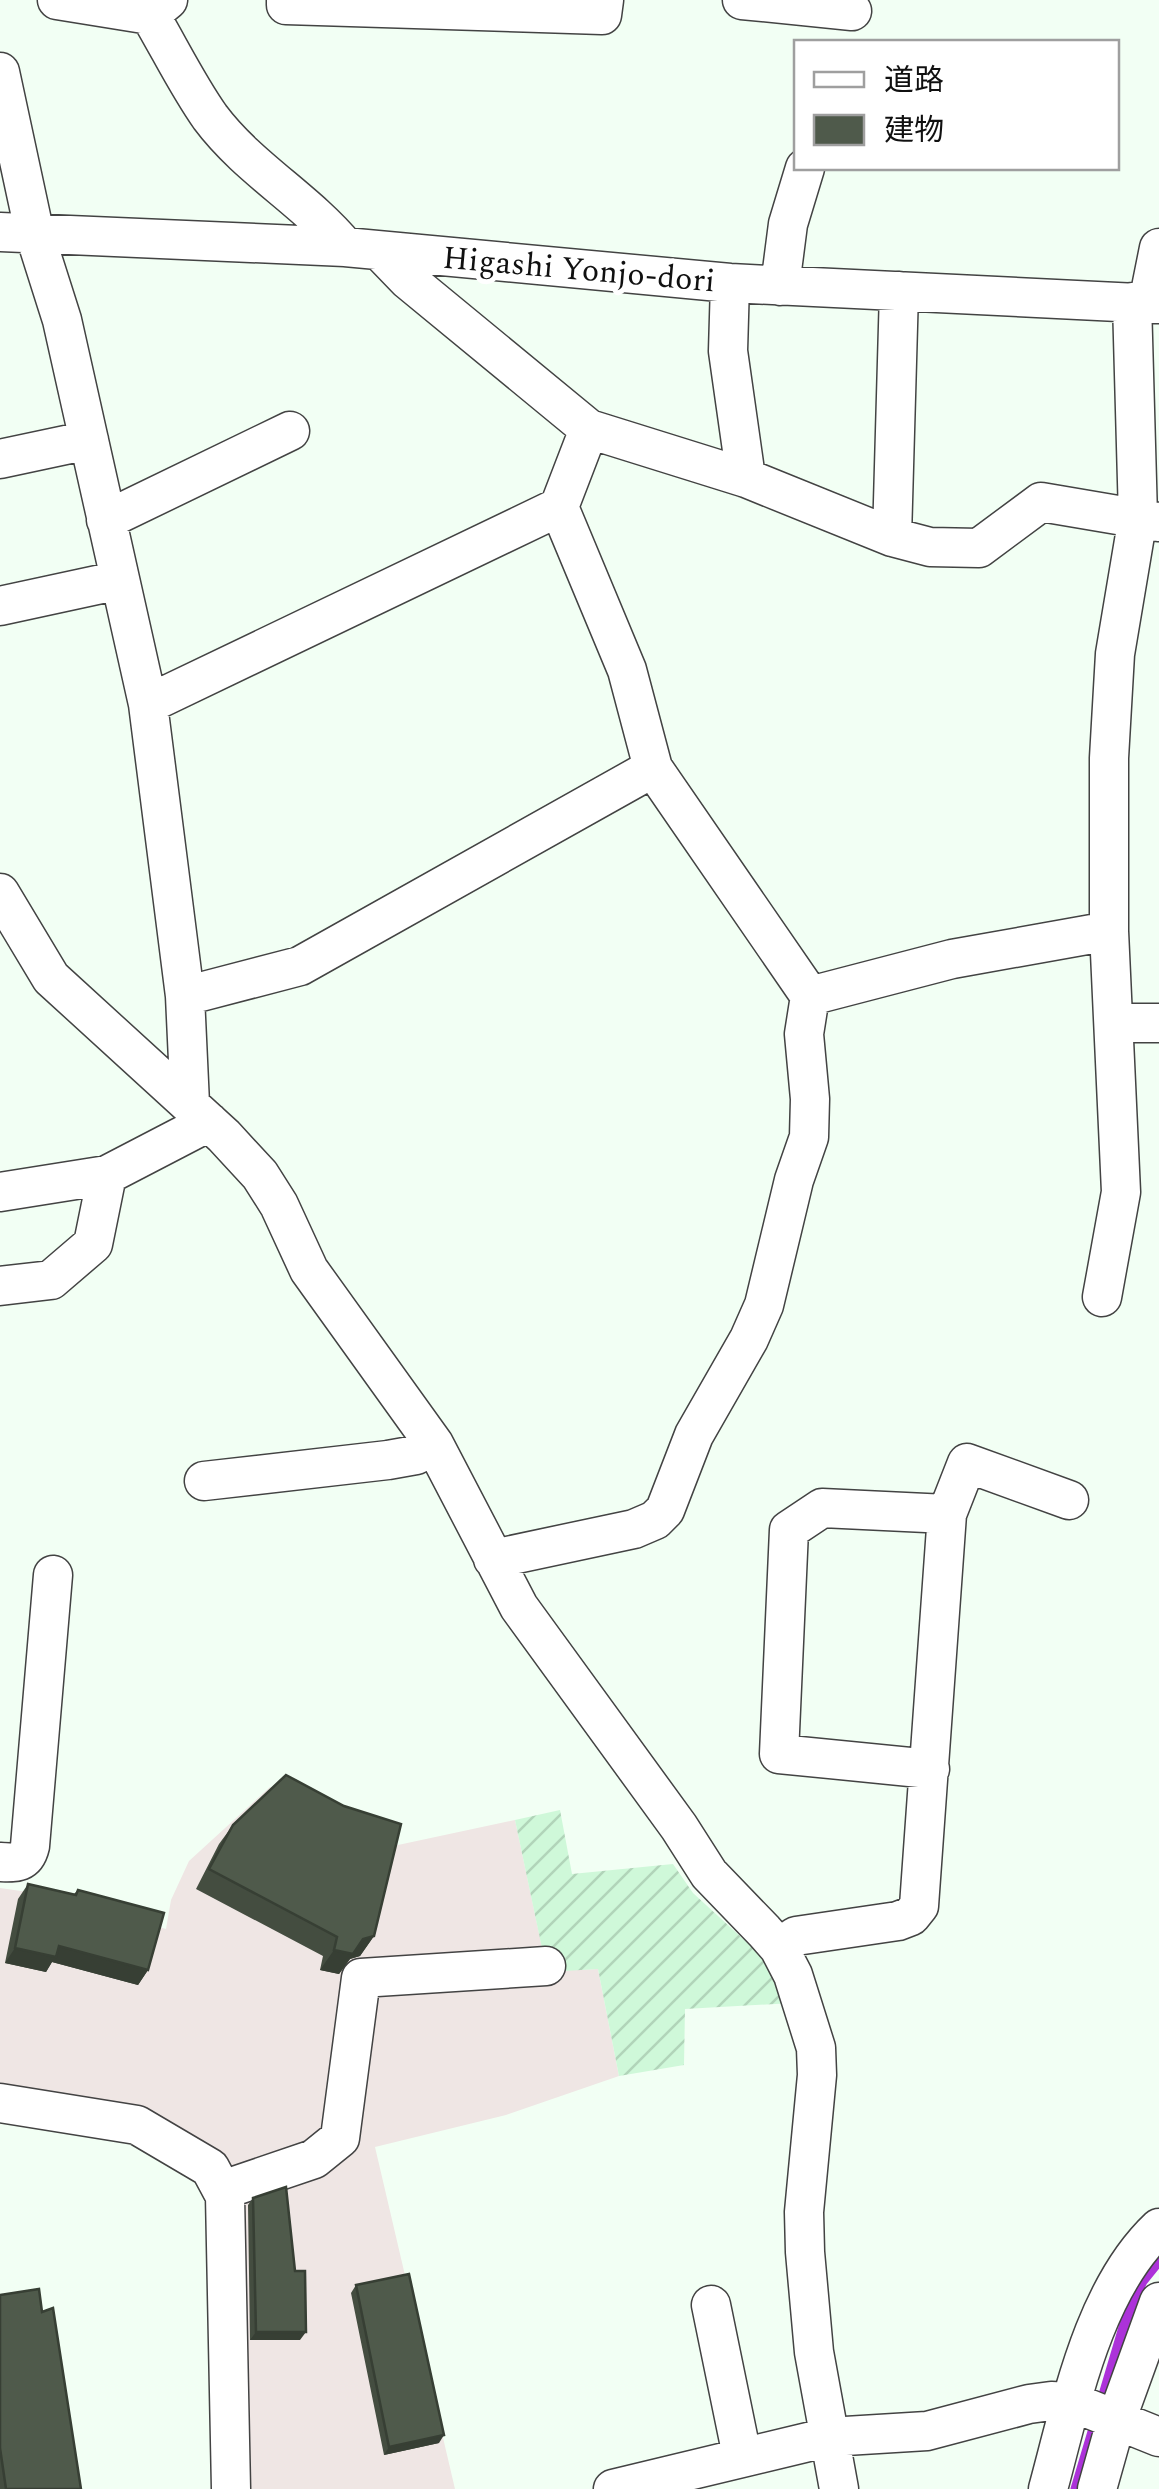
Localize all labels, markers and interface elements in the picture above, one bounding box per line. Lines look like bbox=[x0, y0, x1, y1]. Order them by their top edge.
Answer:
legend bbox=[794, 40, 1119, 170]
text: 道路 bbox=[884, 58, 944, 104]
text: 建物 bbox=[884, 108, 944, 154]
street label: Higashi Yonjo-dori bbox=[441, 234, 717, 306]

